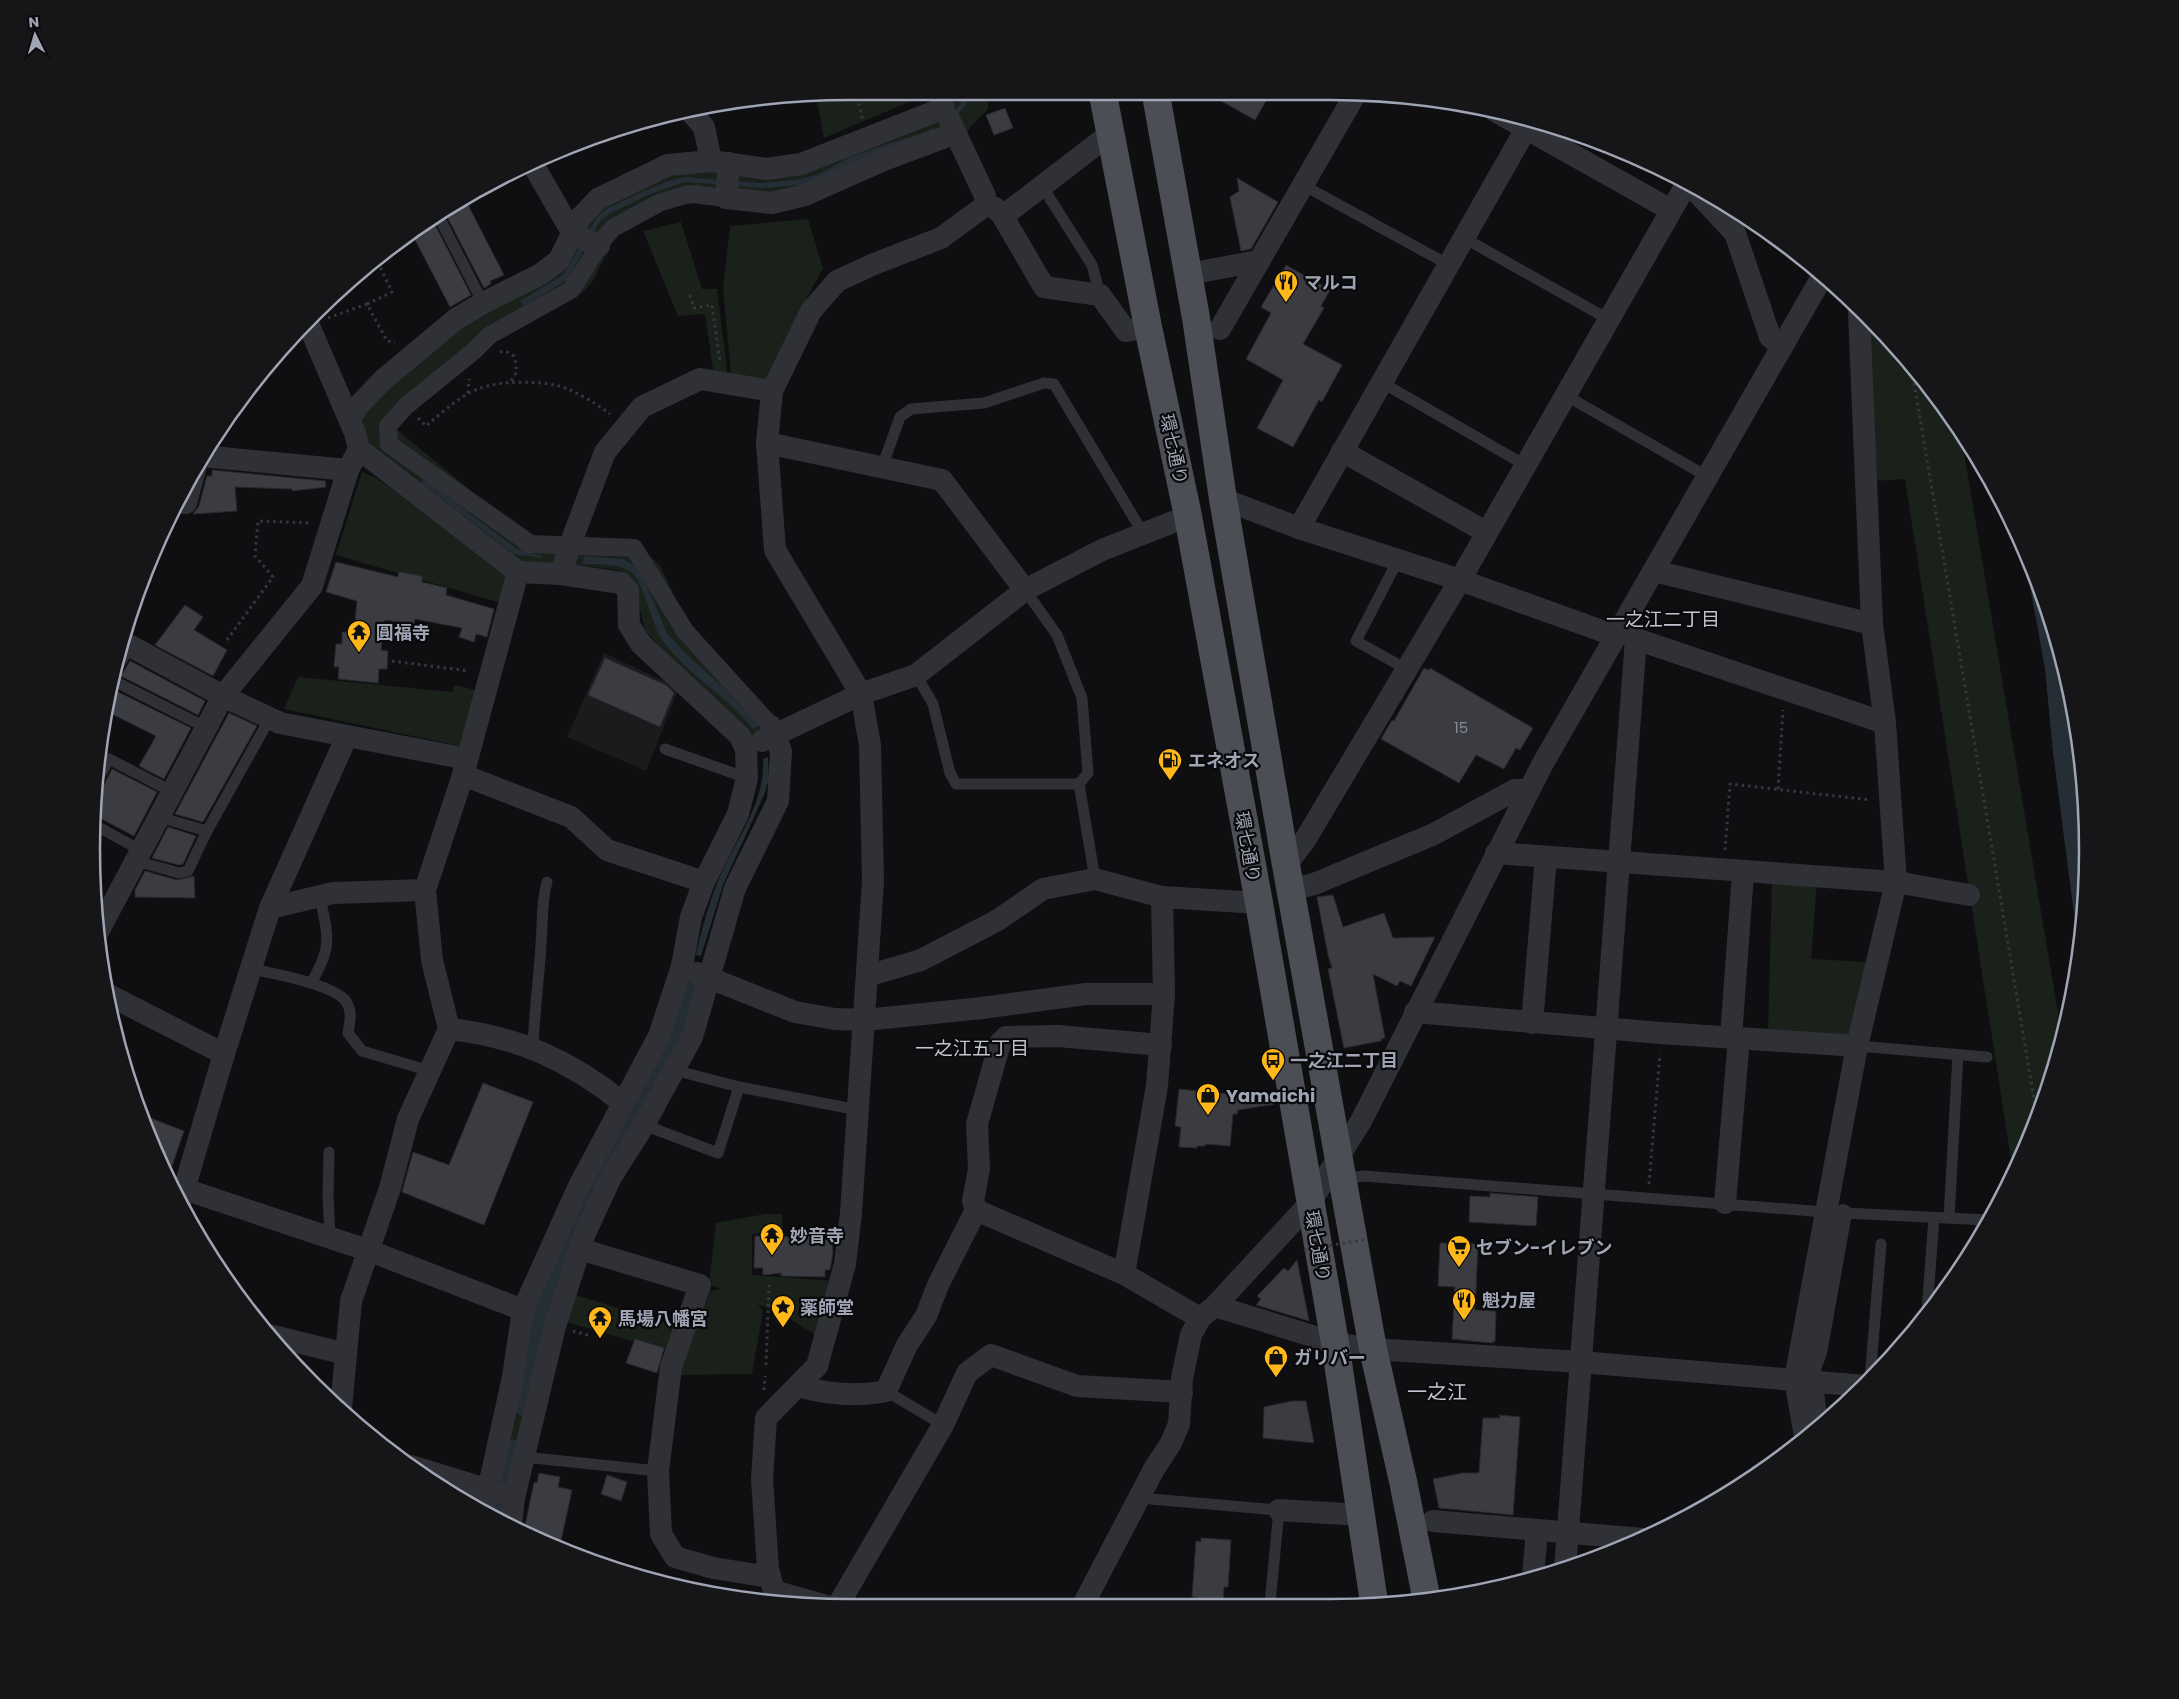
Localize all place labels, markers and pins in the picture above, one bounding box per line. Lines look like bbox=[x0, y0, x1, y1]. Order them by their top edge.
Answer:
restaurant icon: マルコ bbox=[1273, 269, 1299, 303]
place label: マルコ bbox=[1304, 270, 1358, 295]
temple icon: 圓福寺 bbox=[346, 619, 372, 653]
place label: 圓福寺 bbox=[376, 620, 430, 645]
fuel station icon: エネオス bbox=[1157, 747, 1183, 781]
place label: エネオス bbox=[1188, 748, 1260, 773]
bus stop icon: 一之江二丁目 bbox=[1260, 1047, 1286, 1081]
place label: 一之江二丁目 bbox=[1290, 1048, 1398, 1073]
shop icon: Yamaichi bbox=[1195, 1082, 1221, 1116]
place label: Yamaichi bbox=[1226, 1083, 1315, 1108]
temple icon: 妙音寺 bbox=[759, 1222, 785, 1256]
place label: 妙音寺 bbox=[790, 1223, 844, 1248]
supermarket icon: セブン-イレブン bbox=[1446, 1234, 1472, 1268]
place label: セブン-イレブン bbox=[1476, 1235, 1612, 1260]
restaurant icon: 魁力屋 bbox=[1451, 1287, 1477, 1321]
place label: 魁力屋 bbox=[1482, 1288, 1536, 1313]
place icon: 薬師堂 bbox=[770, 1294, 796, 1328]
place label: 薬師堂 bbox=[800, 1295, 854, 1320]
temple icon: 馬場八幡宮 bbox=[587, 1305, 613, 1339]
place label: 馬場八幡宮 bbox=[618, 1306, 708, 1331]
shop icon: ガリバー bbox=[1263, 1344, 1289, 1378]
place label: ガリバー bbox=[1294, 1345, 1366, 1370]

